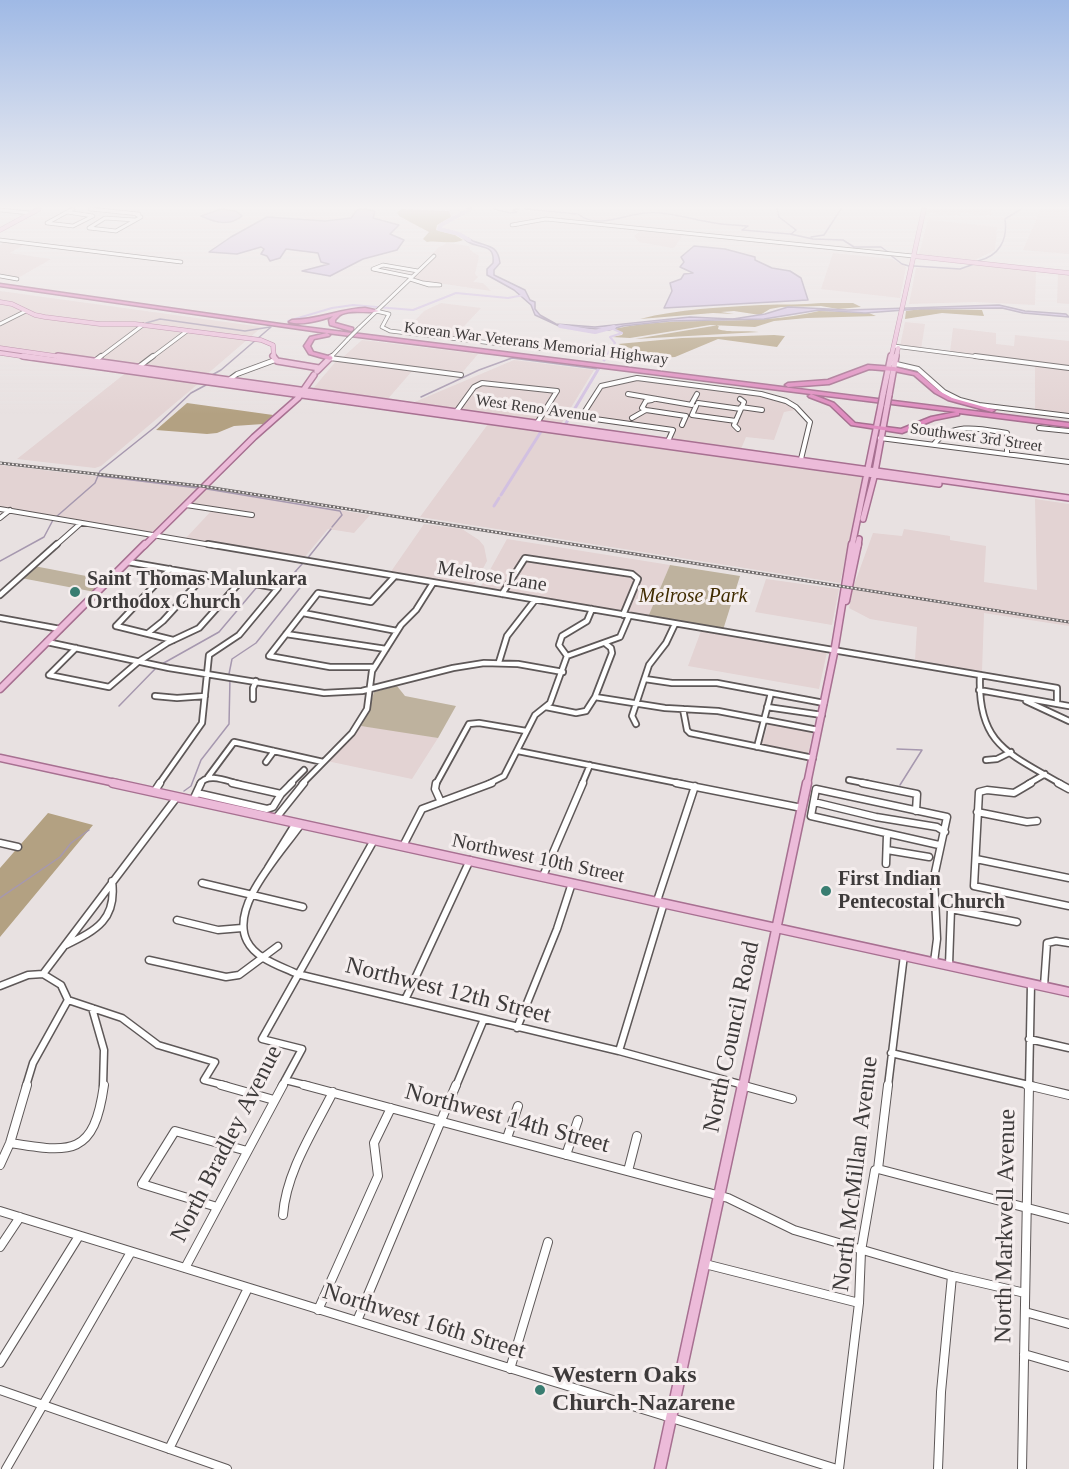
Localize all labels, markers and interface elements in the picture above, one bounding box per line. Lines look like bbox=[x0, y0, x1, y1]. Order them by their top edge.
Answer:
street label: Korean War Veterans Memorial Highway bbox=[403, 318, 669, 370]
street label: West Reno Avenue bbox=[474, 391, 598, 427]
street label: Southwest 3rd Street bbox=[909, 419, 1043, 457]
street label: Melrose Lane bbox=[436, 557, 548, 597]
place label: Saint Thomas Malunkara Orthodox Church bbox=[87, 568, 307, 615]
marker: Saint Thomas Malunkara Orthodox Church bbox=[68, 585, 82, 599]
park label: Melrose Park bbox=[639, 585, 747, 609]
street label: Northwest 10th Street bbox=[450, 829, 626, 889]
place label: First Indian Pentecostal Church bbox=[838, 868, 1005, 915]
marker: First Indian Pentecostal Church bbox=[819, 884, 833, 898]
street label: North Council Road bbox=[698, 939, 766, 1135]
street label: Northwest 12th Street bbox=[342, 952, 554, 1030]
street label: North Bradley Avenue bbox=[165, 1041, 289, 1247]
street label: North McMillan Avenue bbox=[827, 1055, 885, 1293]
street label: Northwest 14th Street bbox=[402, 1078, 612, 1160]
street label: North Markwell Avenue bbox=[990, 1109, 1022, 1343]
street label: Northwest 16th Street bbox=[319, 1277, 529, 1367]
place label: Western Oaks Church-Nazarene bbox=[552, 1362, 735, 1418]
marker: Western Oaks Church-Nazarene bbox=[533, 1383, 547, 1397]

